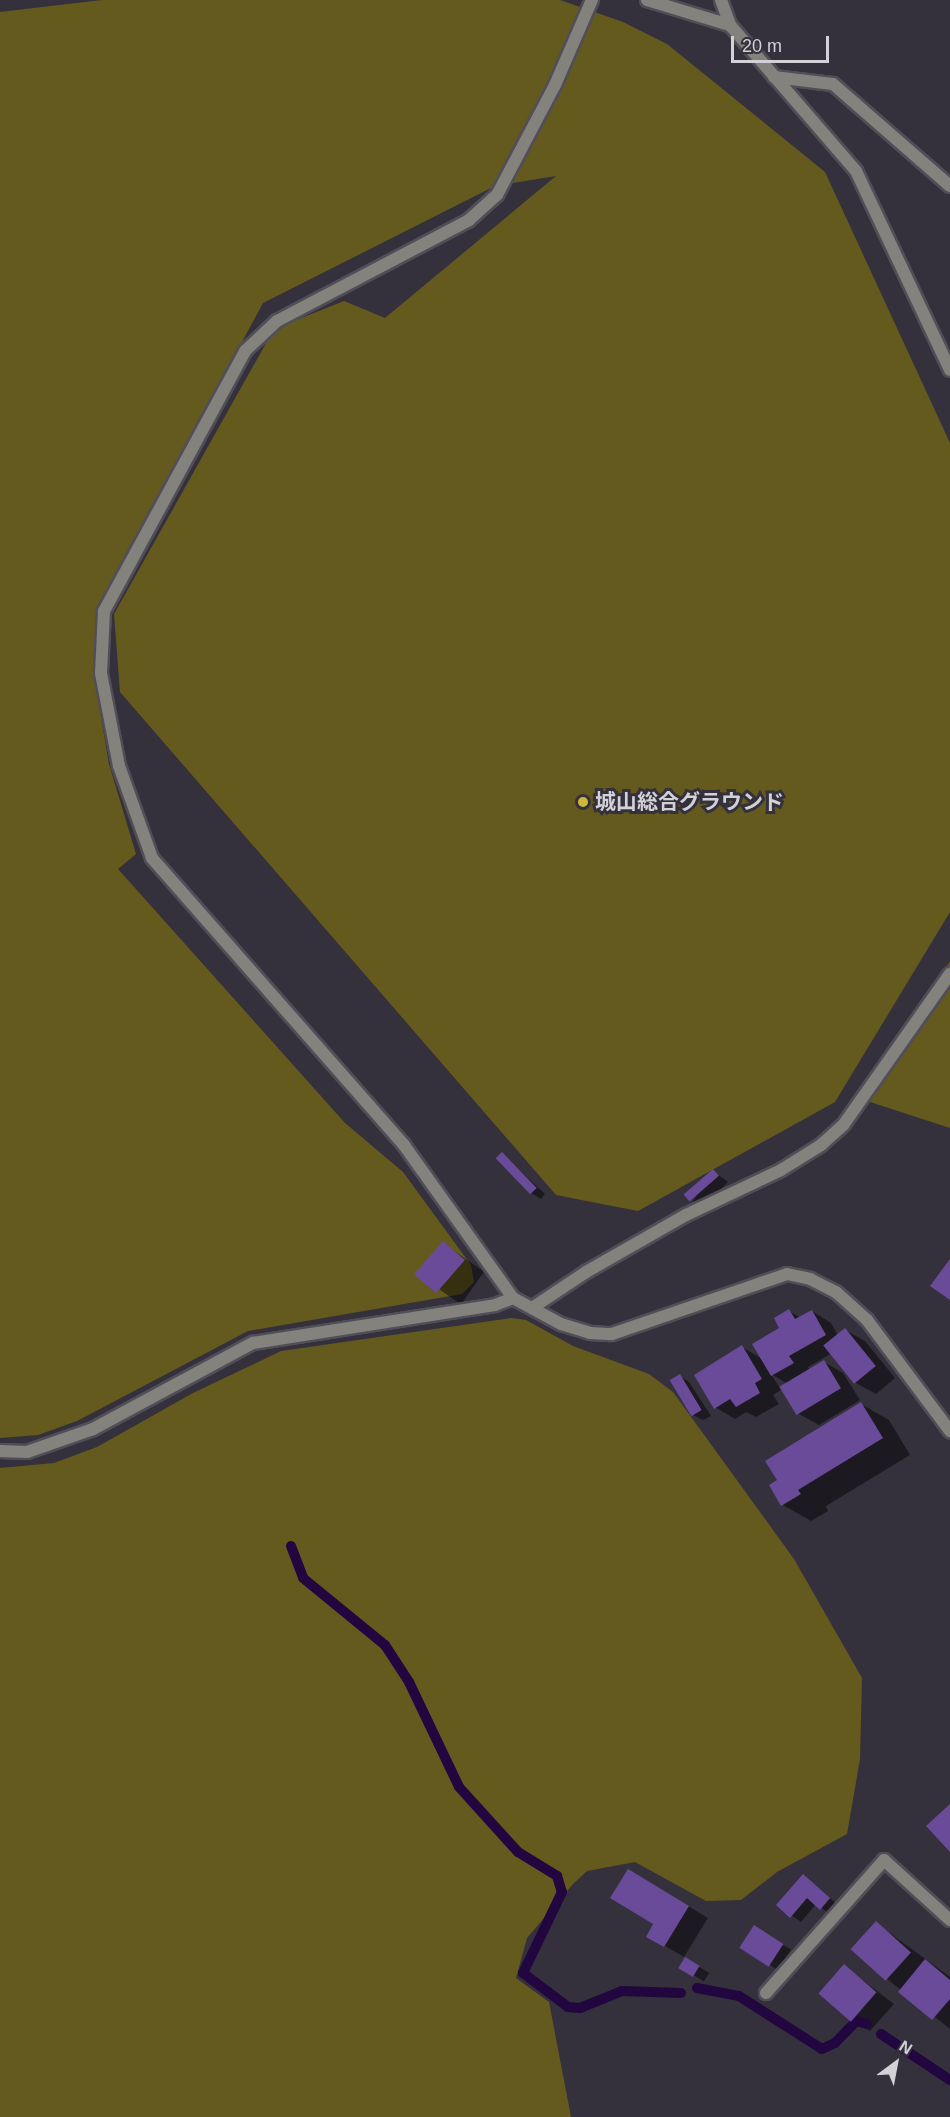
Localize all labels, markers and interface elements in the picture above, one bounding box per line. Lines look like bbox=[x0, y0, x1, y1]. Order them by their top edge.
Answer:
scale bar bbox=[734, 24, 832, 62]
text: 20 m bbox=[742, 36, 782, 56]
place label: 城山総合グラウンド bbox=[595, 789, 784, 815]
marker: 城山総合グラウンド bbox=[576, 795, 590, 809]
north arrow bbox=[866, 2033, 926, 2093]
text: N bbox=[896, 2037, 915, 2058]

